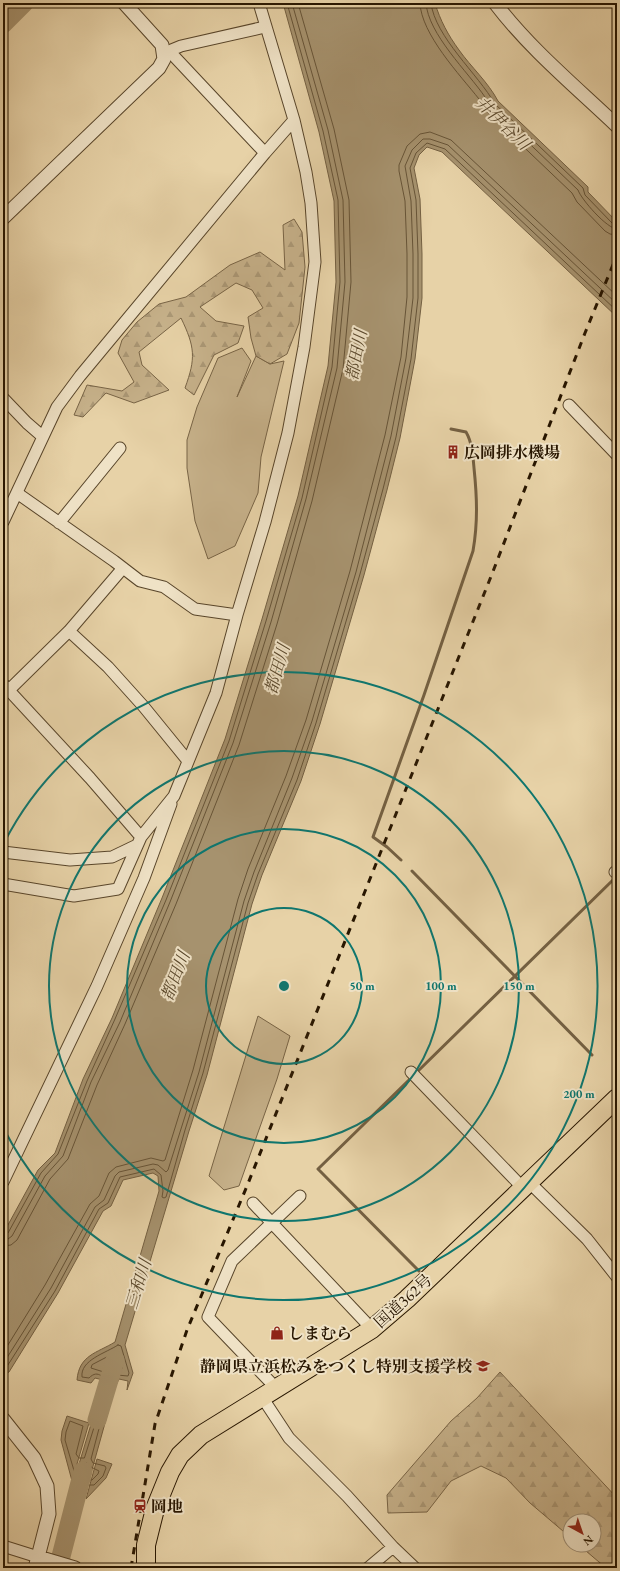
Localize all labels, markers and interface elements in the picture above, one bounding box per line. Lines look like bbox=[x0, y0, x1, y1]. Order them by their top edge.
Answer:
water label: 井伊谷川 bbox=[471, 91, 537, 156]
water label: 都田川 bbox=[340, 326, 372, 382]
place label: 広岡排水機場 bbox=[464, 442, 560, 463]
building icon: 広岡排水機場 bbox=[445, 444, 461, 460]
water label: 都田川 bbox=[259, 640, 295, 697]
water label: 都田川 bbox=[156, 946, 195, 1004]
text: 50 m bbox=[349, 978, 375, 994]
text: 100 m bbox=[425, 978, 457, 994]
text: 150 m bbox=[503, 978, 535, 994]
centre of rings bbox=[277, 979, 291, 993]
text: 200 m bbox=[563, 1086, 595, 1102]
water label: 三和川 bbox=[120, 1254, 157, 1312]
street label: 国道362号 bbox=[370, 1269, 436, 1333]
place label: しまむら bbox=[288, 1323, 352, 1344]
shop icon: しまむら bbox=[269, 1325, 285, 1341]
place label: 静岡県立浜松みをつくし特別支援学校 bbox=[200, 1356, 473, 1377]
school or university icon: 静岡県立浜松みをつくし特別支援学校 bbox=[475, 1358, 491, 1374]
place label: 岡地 bbox=[151, 1496, 183, 1517]
station icon: 岡地 bbox=[132, 1498, 148, 1514]
north arrow bbox=[562, 1513, 602, 1553]
text: N bbox=[580, 1532, 596, 1549]

